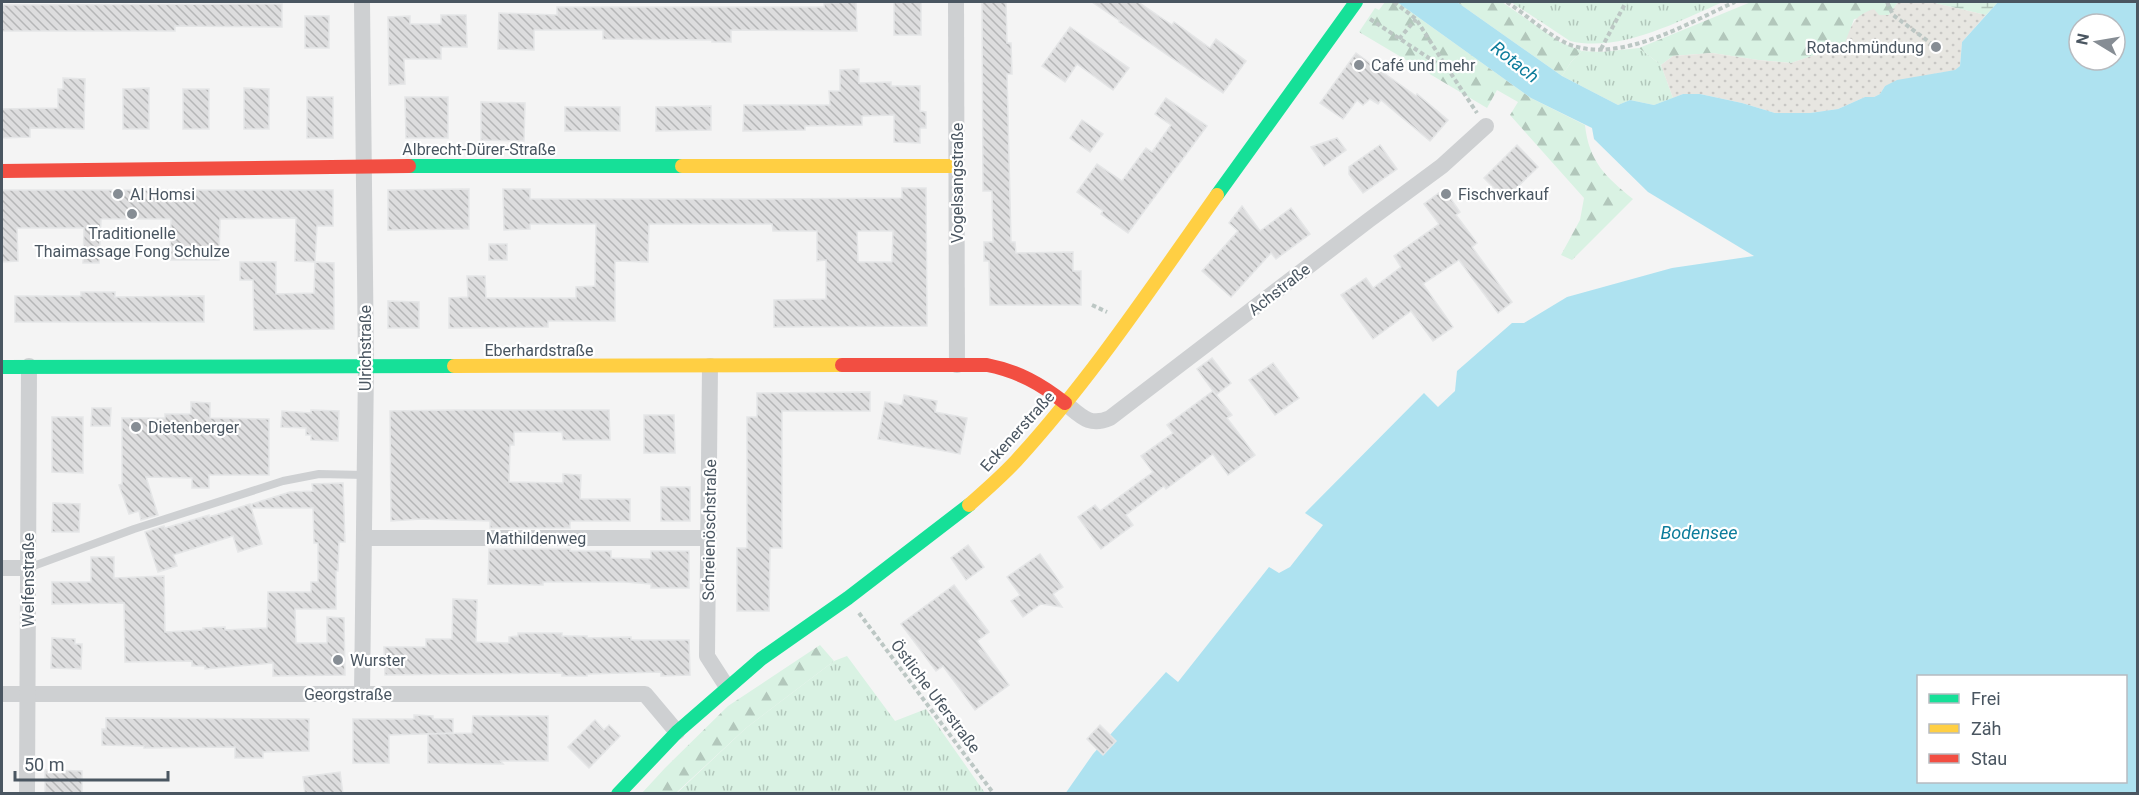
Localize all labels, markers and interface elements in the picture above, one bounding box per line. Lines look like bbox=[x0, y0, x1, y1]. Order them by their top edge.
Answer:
north arrow bbox=[2067, 12, 2127, 72]
text: N bbox=[2072, 32, 2093, 47]
water label: Rotach bbox=[1487, 36, 1543, 87]
place label: Rotachmündung bbox=[1807, 38, 1924, 57]
marker: Rotachmündung bbox=[1929, 40, 1943, 54]
place label: Café und mehr bbox=[1371, 56, 1476, 75]
marker: Café und mehr bbox=[1352, 58, 1366, 72]
street label: Vogelsangstraße bbox=[948, 123, 967, 243]
street label: Albrecht-Dürer-Straße bbox=[402, 140, 556, 159]
place label: Al Homsi bbox=[130, 185, 195, 204]
place label: Fischverkauf bbox=[1458, 185, 1549, 204]
marker: Al Homsi bbox=[111, 187, 125, 201]
marker: Fischverkauf bbox=[1439, 187, 1453, 201]
marker: Traditionelle Thaimassage Fong Schulze bbox=[125, 207, 139, 221]
place label: Traditionelle Thaimassage Fong Schulze bbox=[34, 224, 230, 261]
street label: Achstraße bbox=[1245, 259, 1314, 319]
street label: Ulrichstraße bbox=[356, 305, 375, 391]
street label: Eberhardstraße bbox=[484, 341, 594, 360]
street label: Eckenerstraße bbox=[976, 387, 1058, 476]
place label: Dietenberger bbox=[148, 418, 240, 437]
marker: Dietenberger bbox=[129, 420, 143, 434]
street label: Schreienöschstraße bbox=[699, 459, 720, 601]
water label: Bodensee bbox=[1660, 522, 1738, 543]
street label: Mathildenweg bbox=[486, 529, 586, 548]
street label: Welfenstraße bbox=[19, 533, 38, 627]
street label: Östliche Uferstraße bbox=[887, 636, 984, 757]
place label: Wurster bbox=[350, 651, 406, 670]
marker: Wurster bbox=[331, 653, 345, 667]
legend bbox=[1917, 675, 2127, 783]
street label: Georgstraße bbox=[304, 685, 392, 704]
text: Frei bbox=[1971, 688, 2001, 709]
text: Zäh bbox=[1971, 718, 2002, 739]
scale bar bbox=[15, 744, 168, 782]
text: Stau bbox=[1971, 748, 2007, 769]
text: 50 m bbox=[24, 754, 64, 775]

